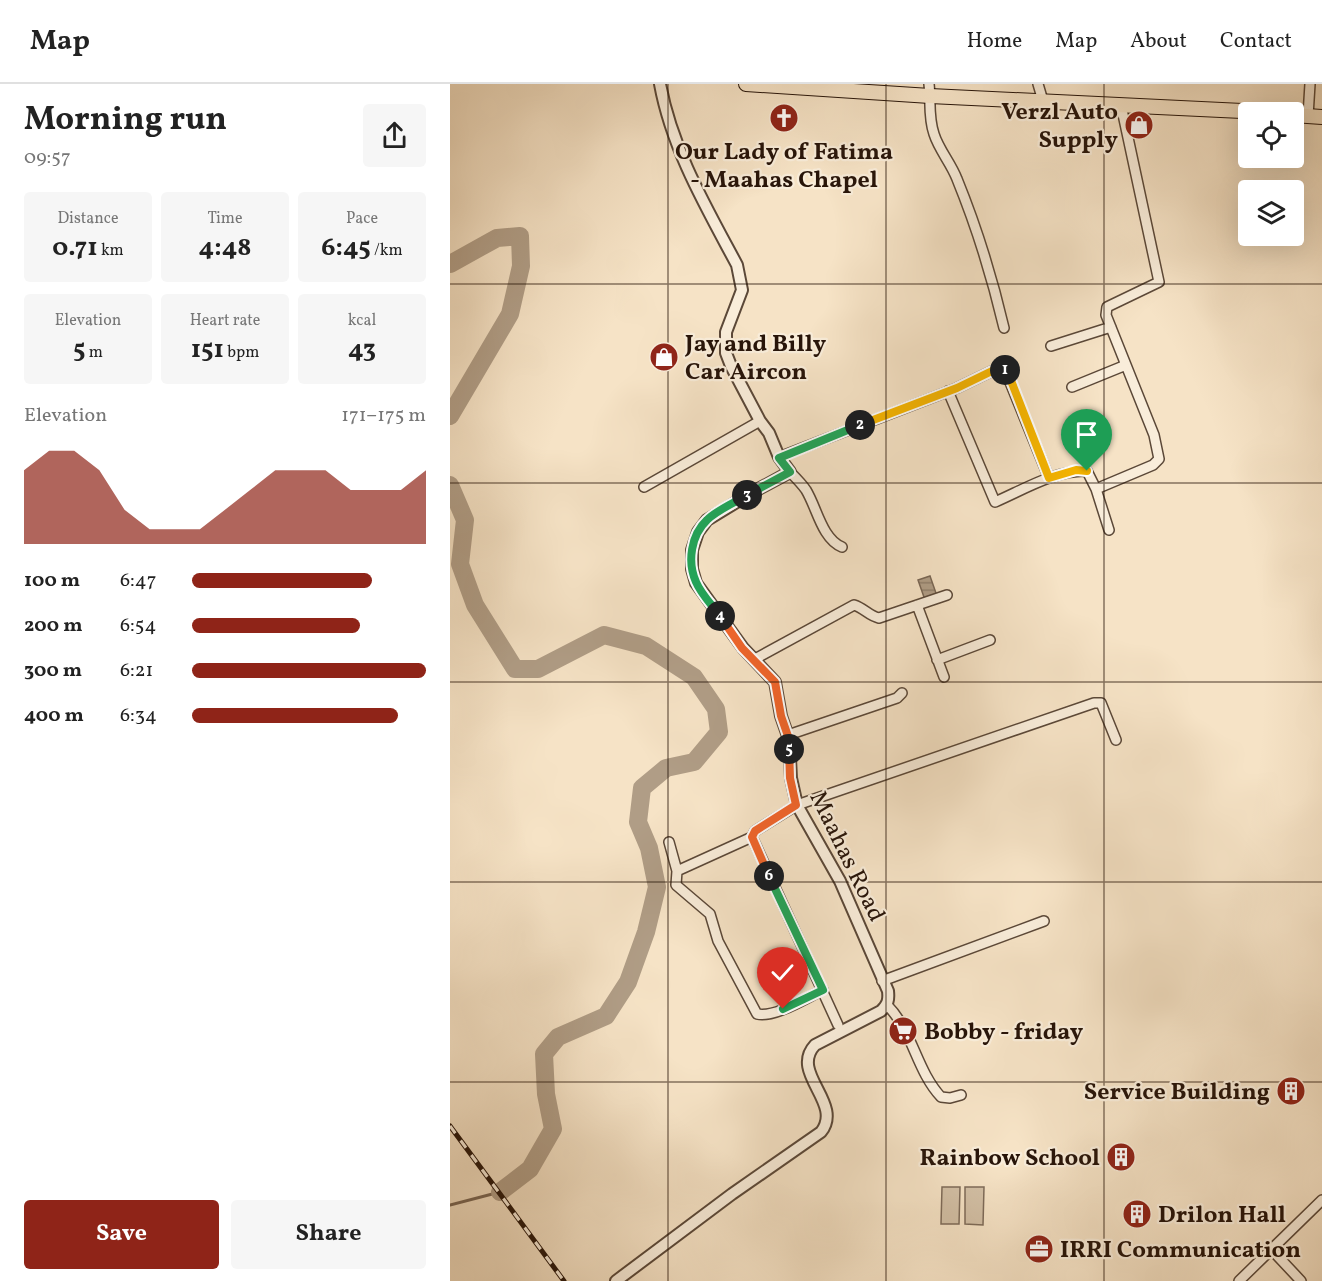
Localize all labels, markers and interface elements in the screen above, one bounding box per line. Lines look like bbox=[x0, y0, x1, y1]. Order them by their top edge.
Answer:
text: Map bbox=[30, 22, 90, 61]
text: Home bbox=[967, 27, 1022, 56]
text: Map bbox=[1055, 27, 1097, 56]
text: About bbox=[1130, 27, 1187, 56]
text: Contact bbox=[1220, 27, 1292, 56]
place label: Verzl Auto Supply bbox=[1001, 96, 1119, 158]
text: Morning run bbox=[24, 98, 227, 144]
church icon: Our Lady of Fatima - Maahas Chapel bbox=[768, 102, 800, 134]
map controls bbox=[1238, 102, 1304, 246]
button: locate bbox=[1238, 102, 1304, 168]
button: share bbox=[363, 104, 426, 167]
shop icon: Verzl Auto Supply bbox=[1123, 109, 1155, 141]
place label: Our Lady of Fatima - Maahas Chapel bbox=[675, 136, 893, 198]
text: 09:57 bbox=[24, 144, 71, 172]
button: layers bbox=[1238, 180, 1304, 246]
text: Distance bbox=[57, 208, 119, 230]
text: Time bbox=[207, 208, 243, 230]
text: Pace bbox=[346, 208, 378, 230]
text: 0.71 bbox=[52, 230, 98, 266]
text: 4:48 bbox=[199, 230, 251, 266]
text: 6:45 bbox=[321, 230, 371, 266]
text: km bbox=[98, 240, 124, 262]
text: /km bbox=[371, 240, 403, 262]
text: Elevation bbox=[55, 310, 121, 332]
text: Heart rate bbox=[190, 310, 260, 332]
text: kcal bbox=[348, 310, 376, 332]
place label: Jay and Billy Car Aircon bbox=[684, 328, 827, 390]
text: 5 bbox=[73, 332, 86, 368]
text: 151 bbox=[191, 332, 224, 368]
text: 43 bbox=[348, 332, 376, 368]
shop icon: Jay and Billy Car Aircon bbox=[648, 341, 680, 373]
text: m bbox=[86, 342, 103, 364]
text: bpm bbox=[224, 342, 259, 364]
pin: 1 bbox=[990, 355, 1020, 385]
text: 1 bbox=[1002, 359, 1008, 381]
text: Elevation bbox=[24, 402, 107, 430]
text: 171–175 m bbox=[341, 402, 426, 430]
pin bbox=[1061, 409, 1112, 471]
pin: 2 bbox=[845, 410, 875, 440]
text: 2 bbox=[856, 414, 864, 436]
icon: arrive bbox=[1070, 418, 1103, 451]
pin: 3 bbox=[732, 480, 762, 510]
text: 3 bbox=[743, 484, 751, 506]
text: 100 m bbox=[24, 567, 80, 595]
text: 6:47 bbox=[120, 567, 156, 595]
pin: 4 bbox=[705, 601, 735, 631]
text: 4 bbox=[715, 605, 725, 627]
text: 200 m bbox=[24, 612, 82, 640]
text: 6:54 bbox=[120, 612, 156, 640]
text: 300 m bbox=[24, 657, 82, 685]
text: 6:21 bbox=[120, 657, 153, 685]
text: 400 m bbox=[24, 702, 84, 730]
text: 6:34 bbox=[120, 702, 157, 730]
pin: 5 bbox=[774, 734, 804, 764]
text: 5 bbox=[785, 738, 793, 760]
street label: Maahas Road bbox=[800, 786, 893, 928]
pin: 6 bbox=[754, 861, 784, 891]
text: 6 bbox=[765, 865, 773, 887]
pin bbox=[757, 947, 808, 1009]
icon: check bbox=[766, 956, 799, 989]
supermarket icon: Bobby - friday bbox=[887, 1015, 919, 1047]
place label: Bobby - friday bbox=[924, 1016, 1084, 1050]
building icon: Service Building bbox=[1275, 1075, 1307, 1107]
place label: Service Building bbox=[1084, 1076, 1270, 1110]
building icon: Rainbow School bbox=[1105, 1141, 1137, 1173]
place label: Rainbow School bbox=[920, 1142, 1100, 1176]
building icon: Drilon Hall bbox=[1121, 1198, 1153, 1230]
place label: Drilon Hall bbox=[1158, 1199, 1286, 1233]
button: Save bbox=[24, 1200, 219, 1269]
button: Share bbox=[231, 1200, 426, 1269]
office icon: IRRI Communication bbox=[1023, 1233, 1055, 1265]
place label: IRRI Communication bbox=[1060, 1234, 1301, 1268]

